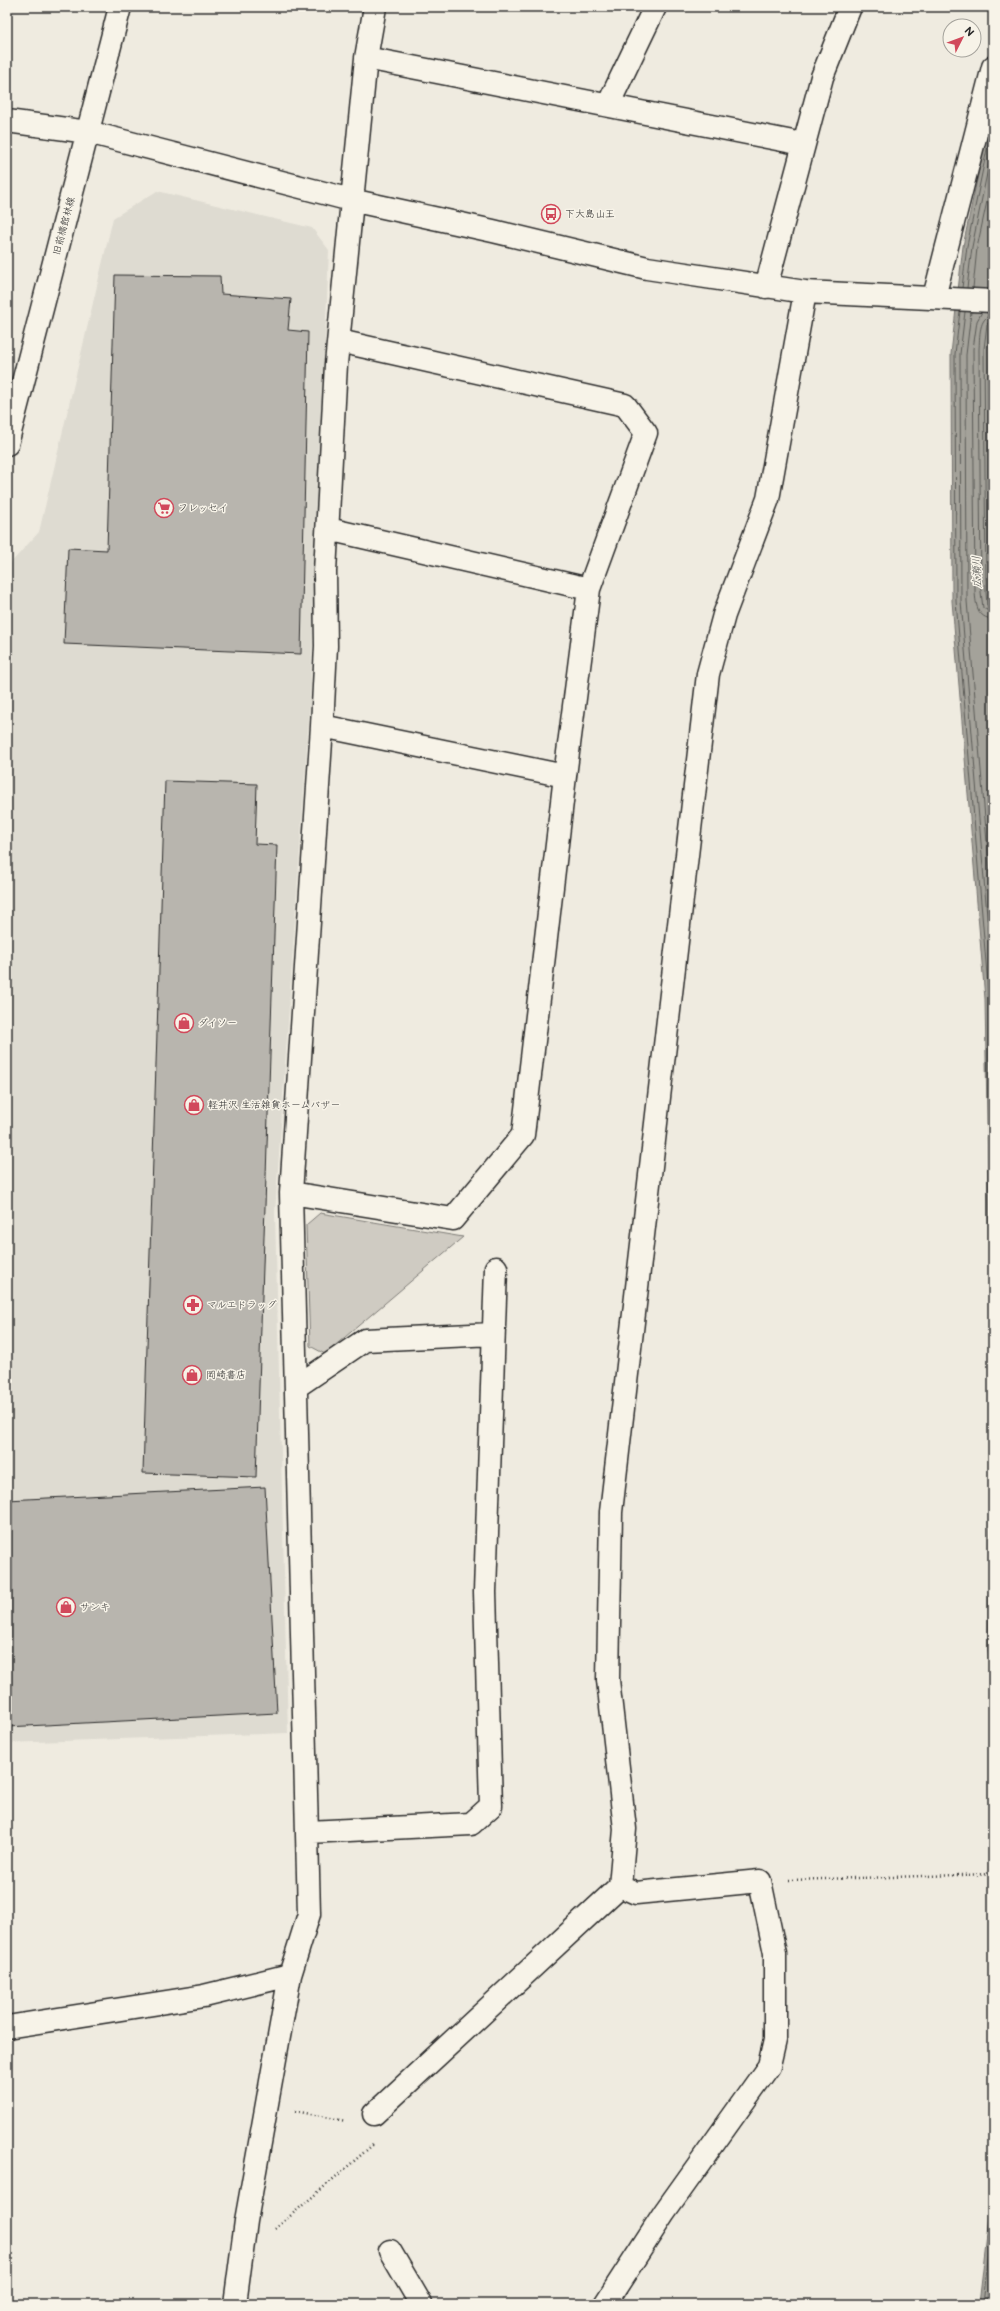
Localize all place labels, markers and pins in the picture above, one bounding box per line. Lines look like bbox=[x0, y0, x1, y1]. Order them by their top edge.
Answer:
bus stop icon: 下大島山王 bbox=[540, 203, 562, 225]
place label: 下大島山王 bbox=[565, 208, 615, 220]
supermarket icon: フレッセイ bbox=[153, 497, 175, 519]
place label: フレッセイ bbox=[178, 502, 228, 514]
shop icon: ダイソー bbox=[173, 1012, 195, 1034]
place label: ダイソー bbox=[198, 1017, 237, 1029]
shop icon: 軽井沢 生活雑貨ホームバザー bbox=[183, 1094, 205, 1116]
place label: 軽井沢 生活雑貨ホームバザー bbox=[208, 1099, 340, 1111]
pharmacy icon: マルエドラッグ bbox=[182, 1294, 204, 1316]
place label: マルエドラッグ bbox=[207, 1299, 277, 1311]
shop icon: 岡崎書店 bbox=[181, 1364, 203, 1386]
place label: 岡崎書店 bbox=[206, 1369, 246, 1381]
shop icon: サンキ bbox=[55, 1596, 77, 1618]
place label: サンキ bbox=[80, 1601, 110, 1613]

